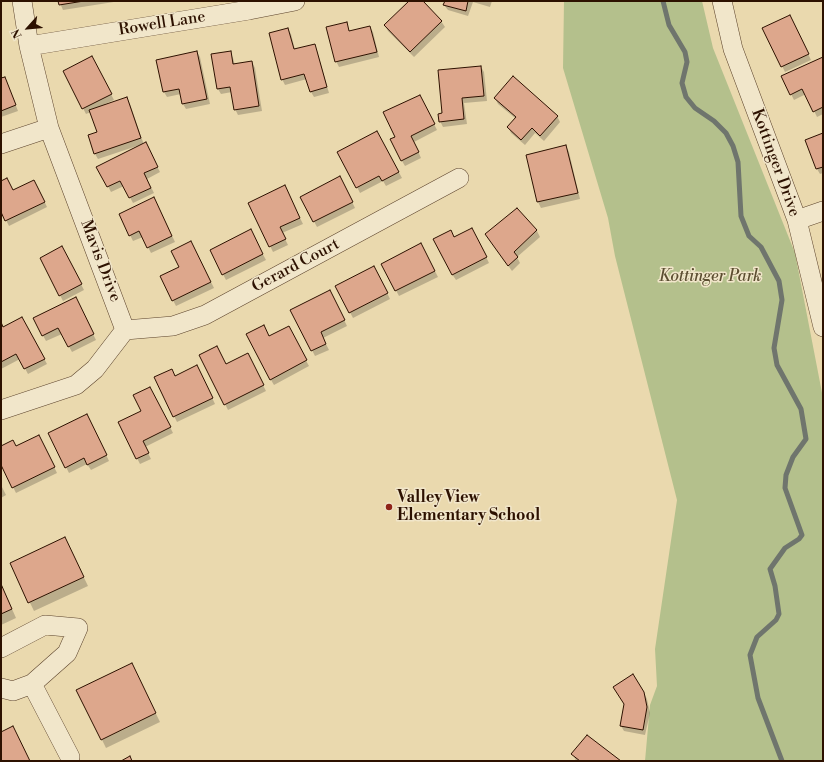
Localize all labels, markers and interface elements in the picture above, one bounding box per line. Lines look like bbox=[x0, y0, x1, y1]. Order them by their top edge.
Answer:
north arrow bbox=[8, 8, 48, 48]
street label: Rowell Lane bbox=[117, 8, 207, 40]
text: N bbox=[9, 26, 26, 41]
street label: Kottinger Drive bbox=[747, 106, 803, 220]
street label: Mavis Drive bbox=[76, 217, 124, 305]
street label: Gerard Court bbox=[249, 235, 343, 297]
park label: Kottinger Park bbox=[659, 267, 761, 287]
place label: Valley View Elementary School bbox=[397, 488, 540, 526]
marker: Valley View Elementary School bbox=[384, 502, 394, 512]

